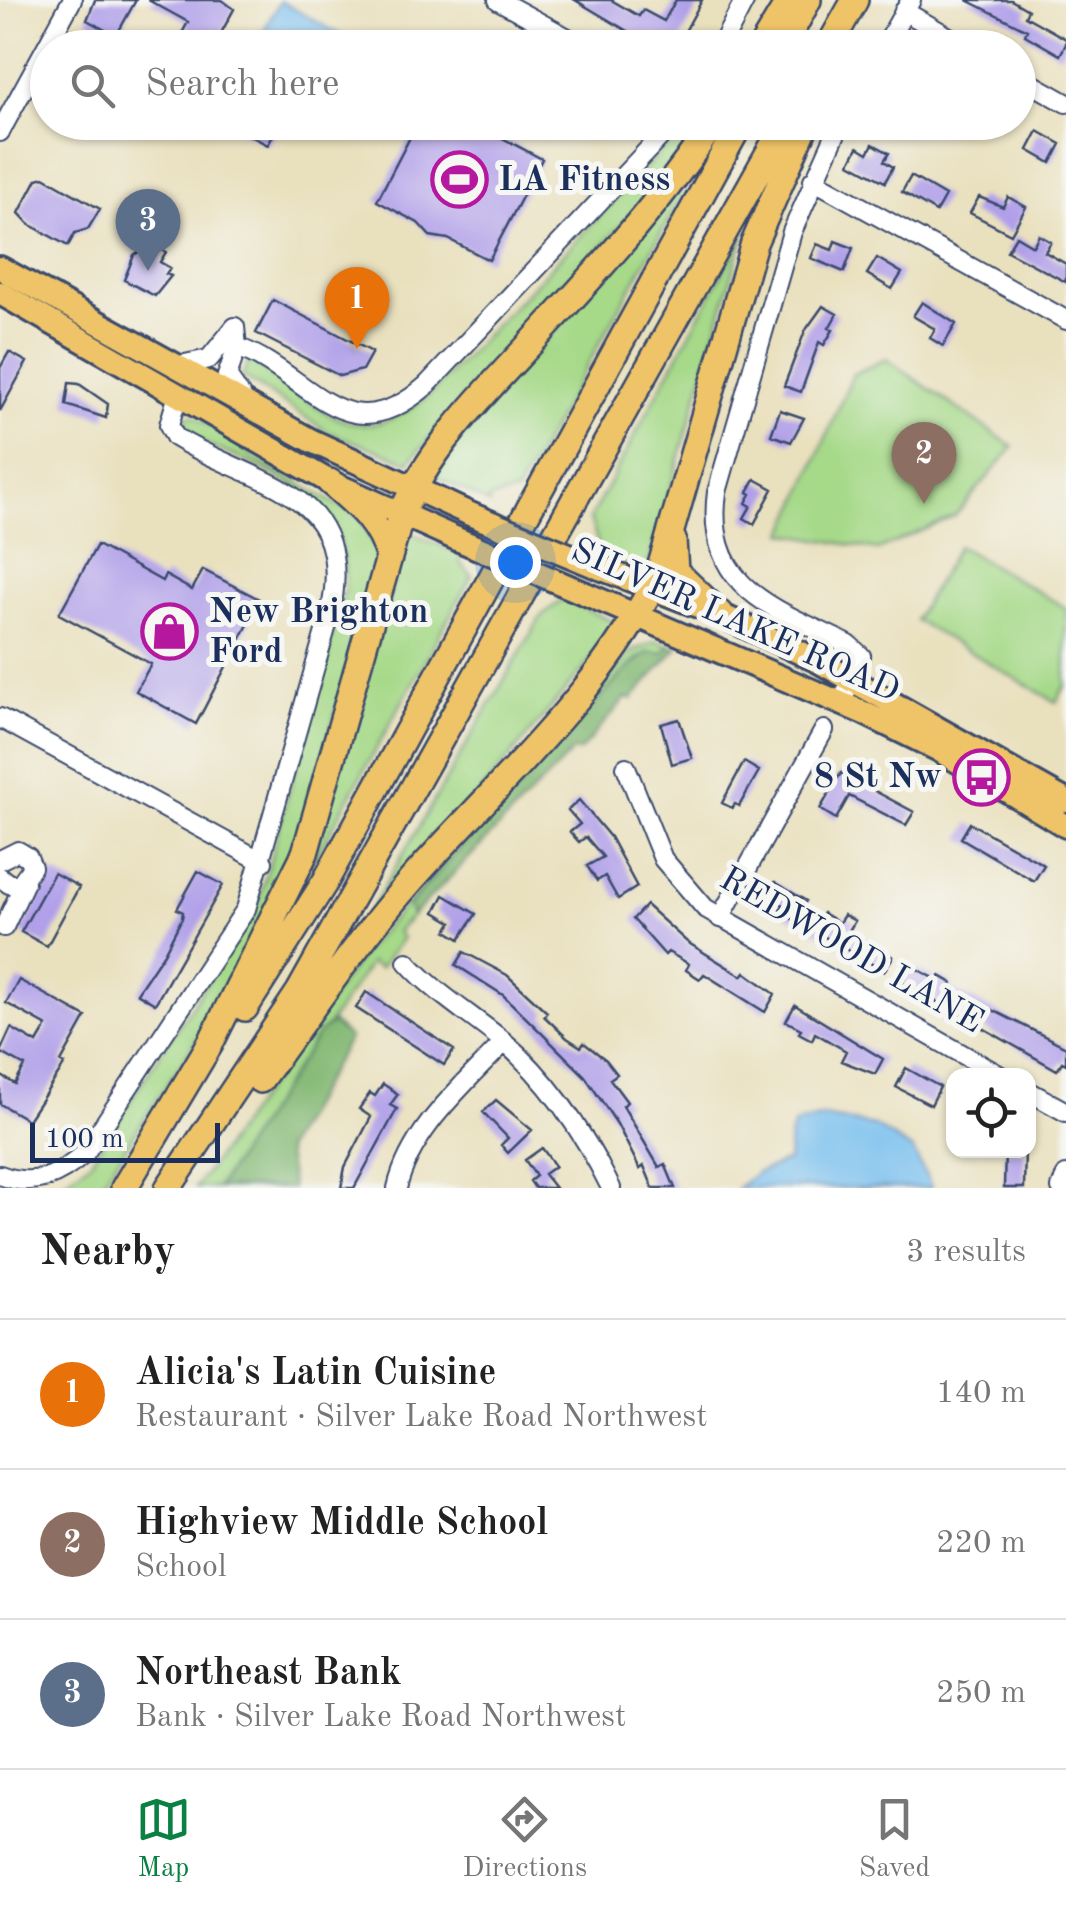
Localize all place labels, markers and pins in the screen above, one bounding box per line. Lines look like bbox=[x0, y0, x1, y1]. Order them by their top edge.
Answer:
sports icon: LA Fitness bbox=[429, 150, 489, 210]
place label: LA Fitness bbox=[498, 163, 670, 198]
pin: 3 bbox=[116, 188, 180, 271]
pin: 1 bbox=[324, 266, 390, 349]
pin: 2 bbox=[892, 422, 956, 504]
place label: New Brighton Ford bbox=[209, 595, 428, 670]
shop icon: New Brighton Ford bbox=[140, 602, 200, 662]
bus stop icon: 8 St Nw bbox=[951, 747, 1011, 807]
place label: 8 St Nw bbox=[814, 760, 942, 795]

